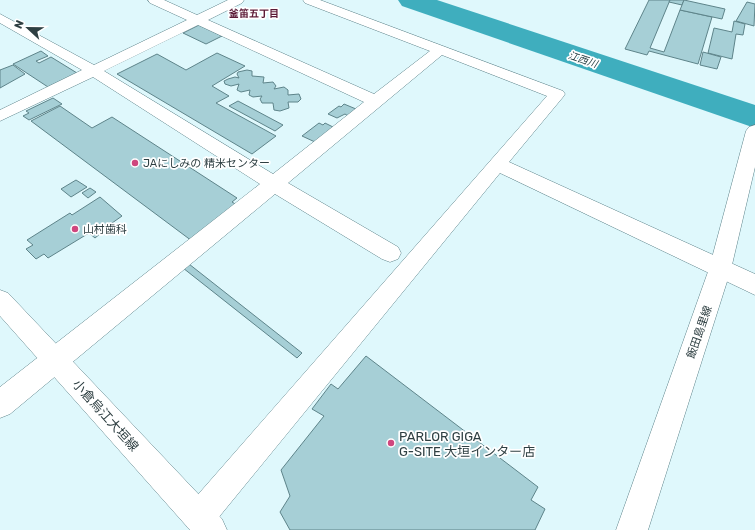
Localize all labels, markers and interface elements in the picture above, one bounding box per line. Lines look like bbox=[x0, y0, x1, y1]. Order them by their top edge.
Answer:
north arrow bbox=[8, 8, 48, 48]
district label: 釜笛五丁目 bbox=[228, 8, 279, 20]
text: N bbox=[12, 18, 27, 31]
water label: 江西川 bbox=[567, 49, 600, 71]
place label: JAにしみの 精米センター bbox=[143, 157, 270, 170]
marker: JAにしみの 精米センター bbox=[130, 158, 140, 168]
place label: 山村歯科 bbox=[83, 223, 127, 236]
marker: 山村歯科 bbox=[70, 224, 80, 234]
street label: 飯田島里線 bbox=[684, 304, 715, 360]
street label: 小倉烏江大垣線 bbox=[70, 376, 142, 454]
place label: PARLOR GIGA G-SITE 大垣インター店 bbox=[399, 429, 535, 459]
marker: PARLOR GIGA G-SITE 大垣インター店 bbox=[386, 438, 396, 448]

